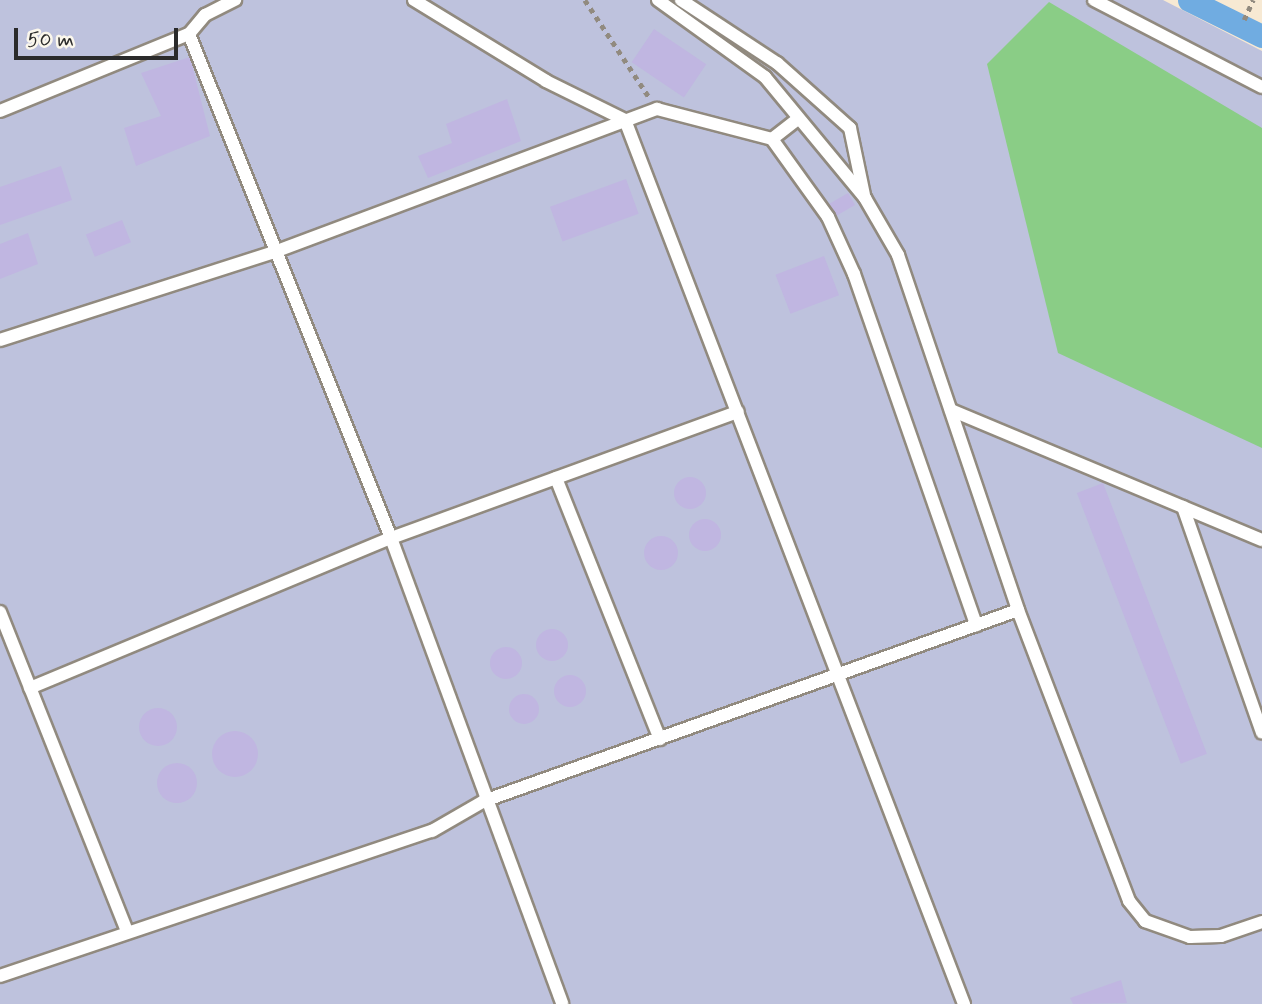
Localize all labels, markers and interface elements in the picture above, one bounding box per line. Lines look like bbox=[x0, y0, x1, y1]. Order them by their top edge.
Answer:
scale bar bbox=[18, 14, 182, 58]
text: 50 m bbox=[27, 26, 74, 54]

